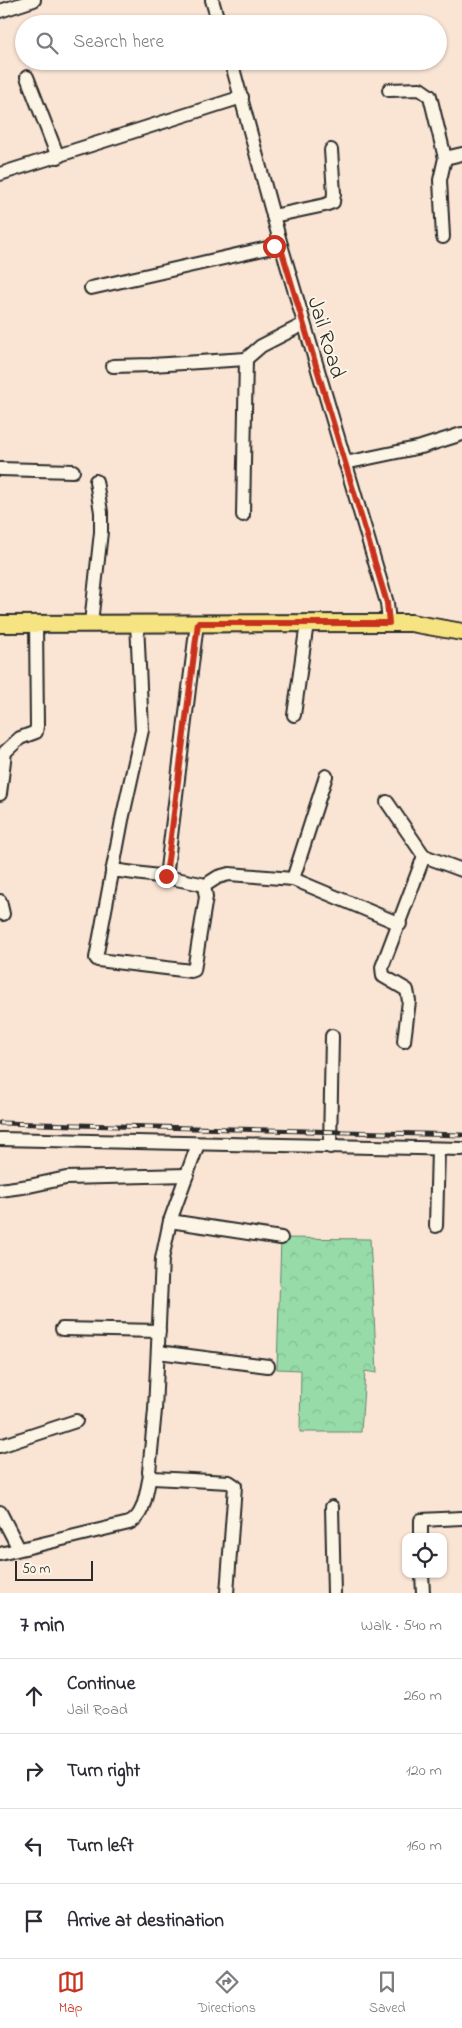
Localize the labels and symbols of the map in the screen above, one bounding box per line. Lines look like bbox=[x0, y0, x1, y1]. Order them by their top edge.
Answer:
route start bbox=[263, 235, 286, 258]
street label: Jail Road bbox=[298, 293, 353, 383]
route end bbox=[155, 865, 178, 888]
scale bar bbox=[15, 1558, 92, 1581]

